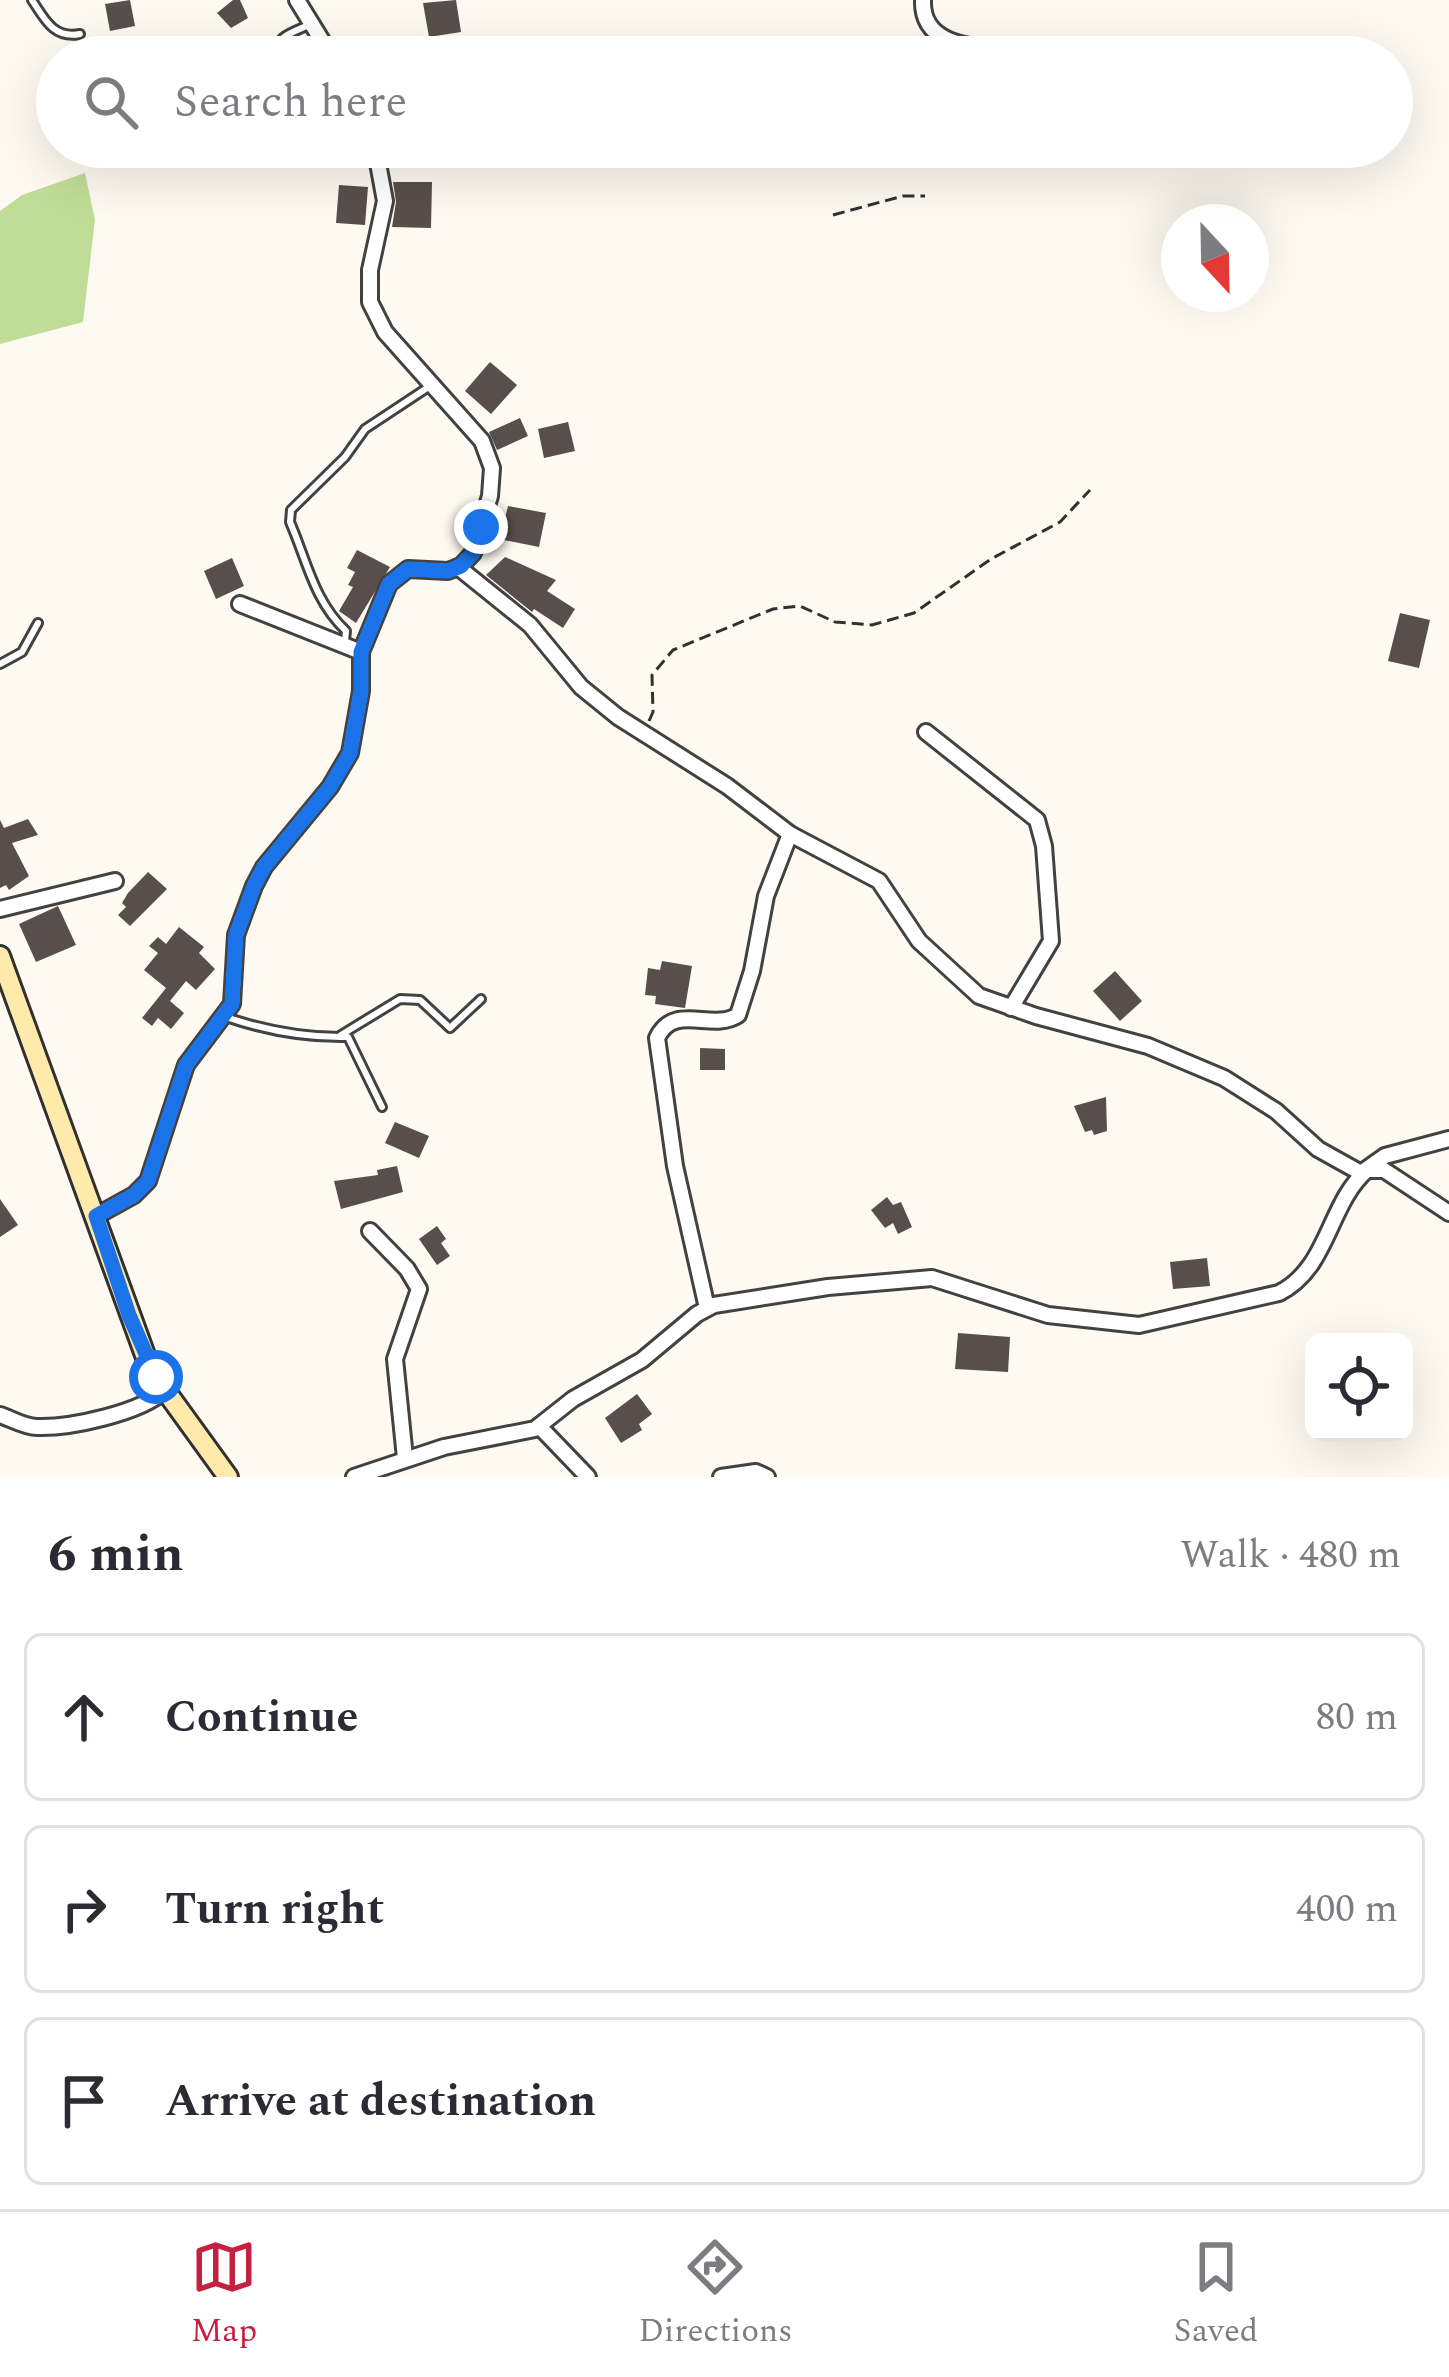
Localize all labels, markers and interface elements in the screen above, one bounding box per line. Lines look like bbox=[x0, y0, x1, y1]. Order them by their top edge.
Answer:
search box bbox=[36, 36, 1413, 168]
text: Search here bbox=[174, 68, 407, 137]
icon: search bbox=[78, 69, 144, 135]
north arrow bbox=[1161, 204, 1269, 312]
route end bbox=[454, 500, 508, 554]
map controls bbox=[1305, 1333, 1413, 1441]
button: locate bbox=[1305, 1333, 1413, 1441]
route start bbox=[129, 1350, 183, 1404]
text: 6 min bbox=[48, 1516, 184, 1594]
text: Walk · 480 m bbox=[1180, 1526, 1401, 1585]
text: Continue bbox=[165, 1683, 358, 1752]
icon: ahead bbox=[51, 1684, 117, 1750]
text: 80 m bbox=[1316, 1688, 1398, 1747]
text: Turn right bbox=[165, 1875, 384, 1944]
icon: right bbox=[51, 1876, 117, 1942]
text: 400 m bbox=[1296, 1880, 1398, 1939]
text: Arrive at destination bbox=[165, 2067, 596, 2136]
icon: arrive bbox=[51, 2068, 117, 2134]
tab: Map bbox=[191, 2234, 257, 2356]
tab: Directions bbox=[638, 2234, 792, 2356]
tab: Saved bbox=[1174, 2234, 1258, 2356]

